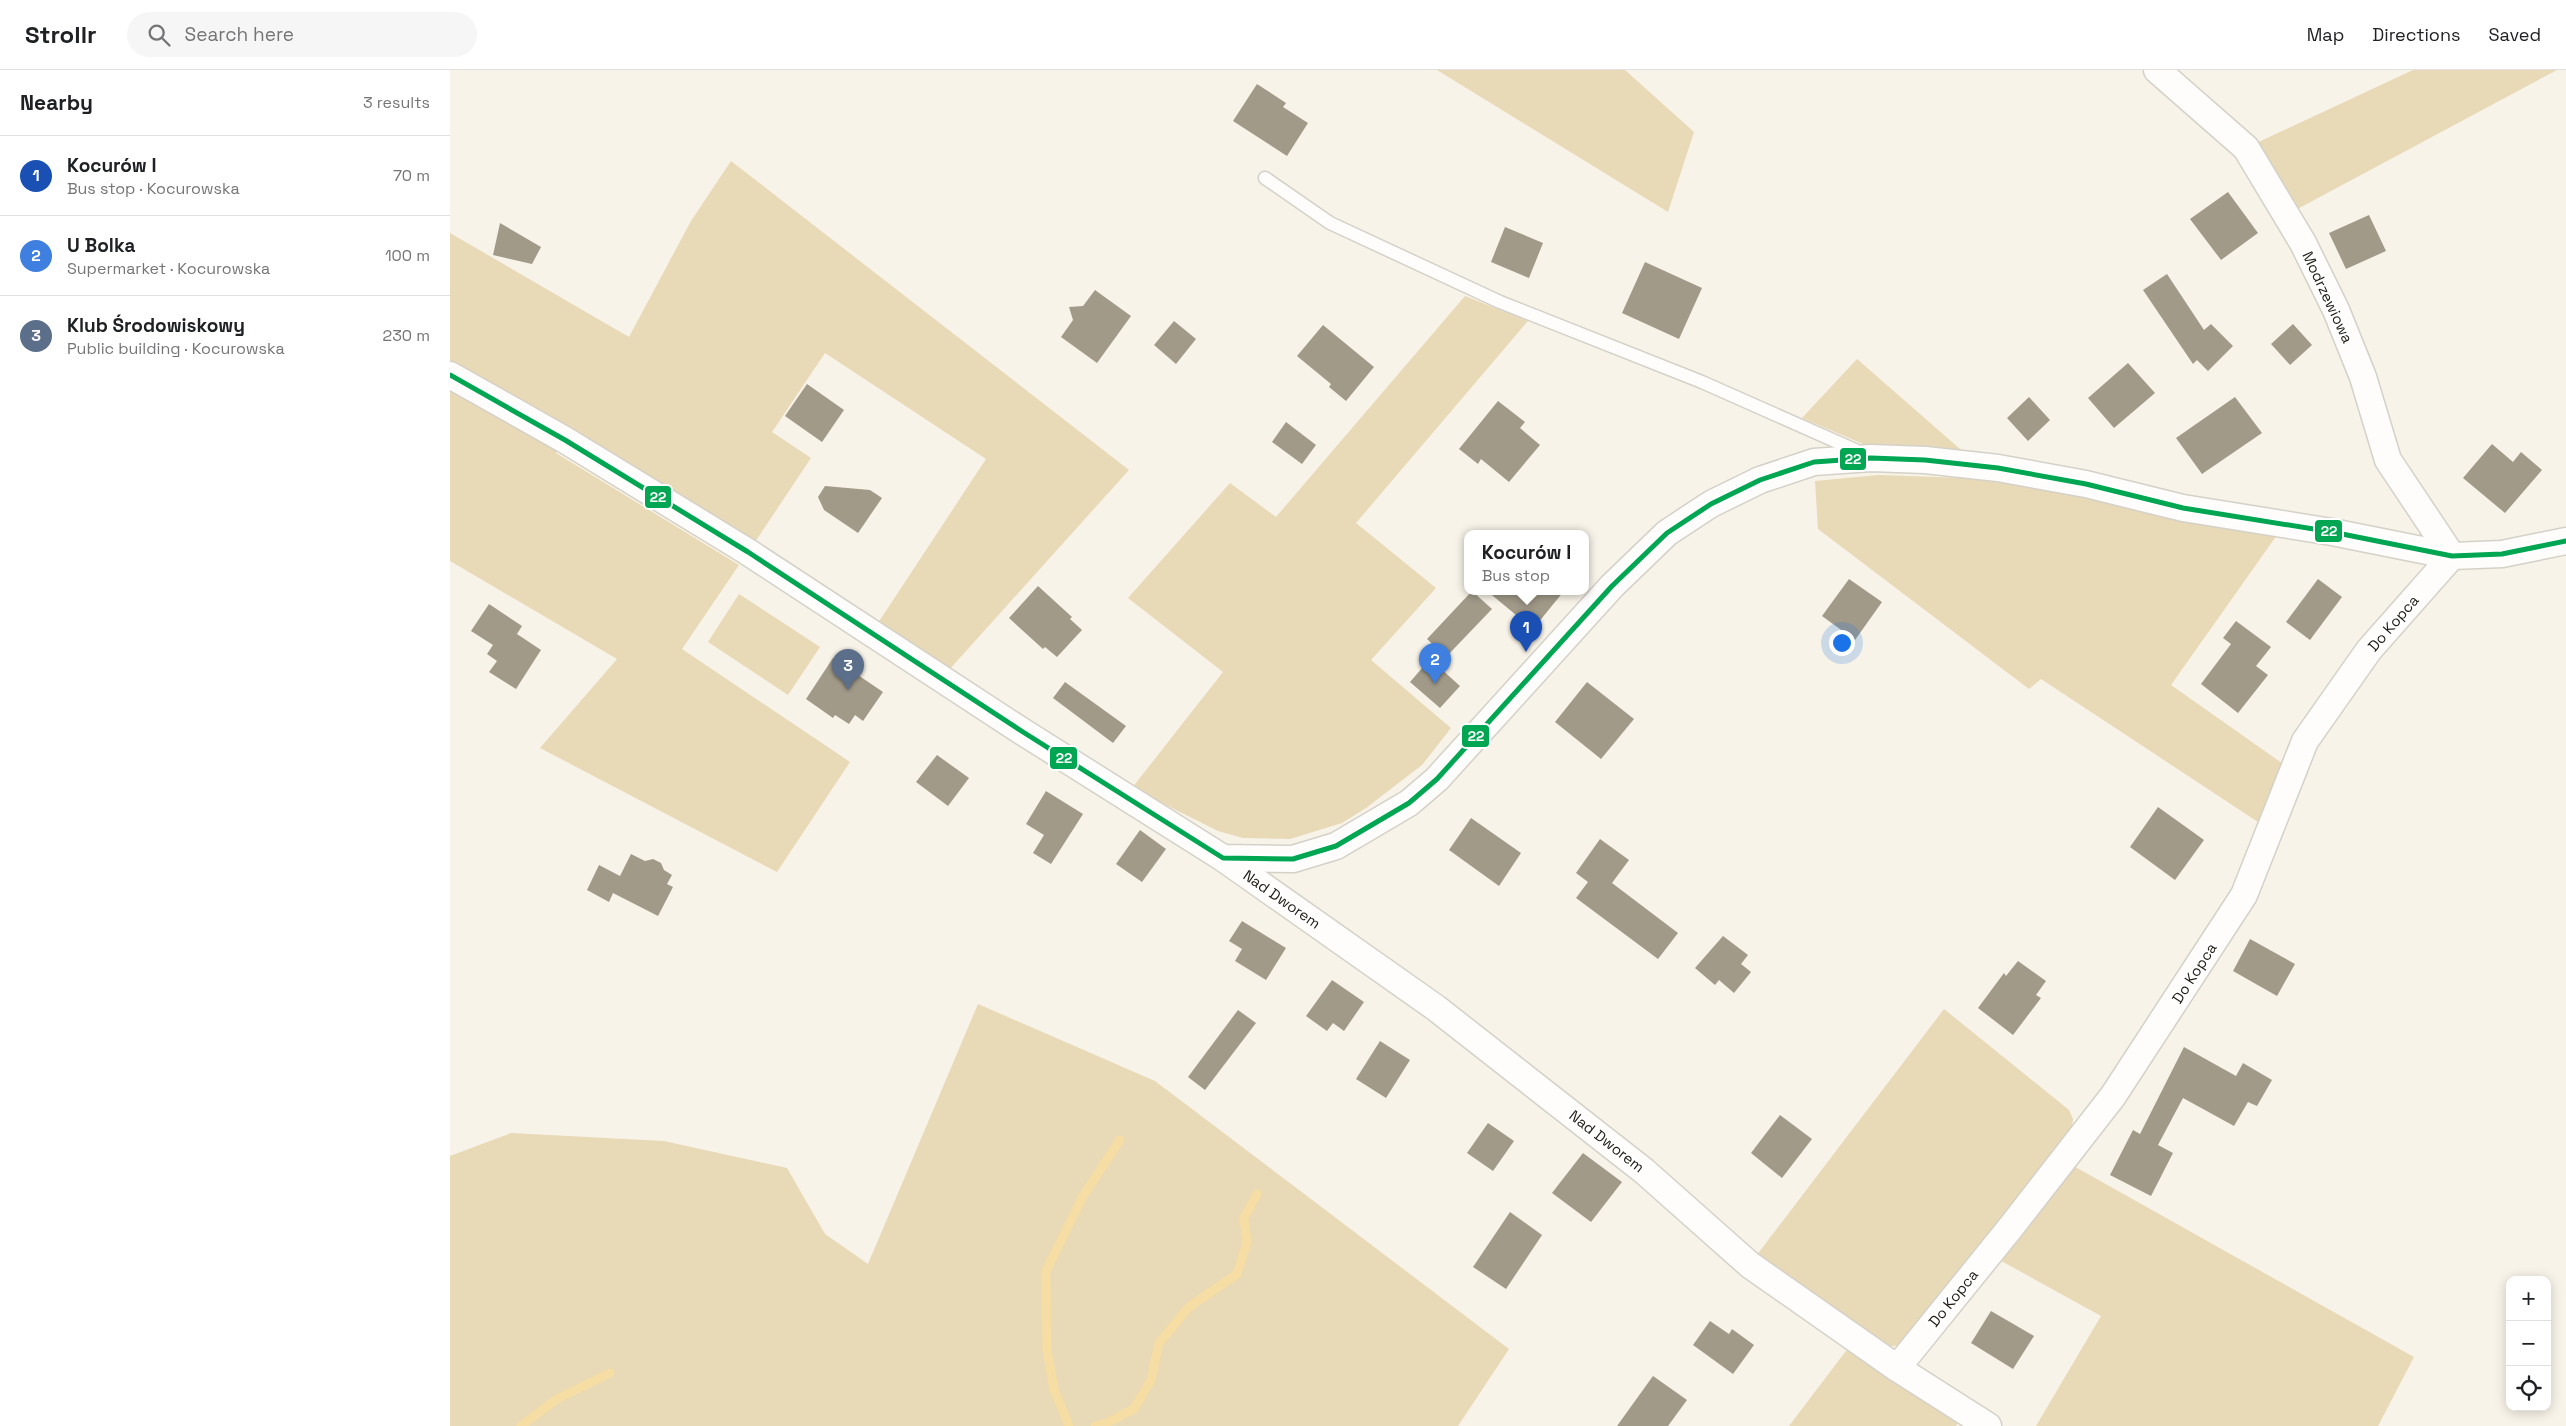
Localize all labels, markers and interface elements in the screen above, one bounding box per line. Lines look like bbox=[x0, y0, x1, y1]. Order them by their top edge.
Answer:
search box bbox=[127, 12, 477, 57]
text: Strollr bbox=[25, 19, 97, 50]
icon: search bbox=[145, 21, 173, 49]
text: Search here bbox=[185, 22, 294, 47]
text: Map bbox=[2307, 23, 2344, 46]
text: Directions bbox=[2372, 23, 2461, 46]
text: Saved bbox=[2489, 23, 2541, 46]
text: Nearby bbox=[20, 89, 93, 116]
text: 3 results bbox=[363, 92, 430, 113]
text: Kocurów I bbox=[67, 153, 157, 178]
text: 1 bbox=[32, 165, 40, 186]
text: 70 m bbox=[393, 165, 430, 186]
text: Bus stop · Kocurowska bbox=[67, 178, 240, 199]
text: U Bolka bbox=[67, 233, 135, 258]
text: 2 bbox=[31, 245, 41, 266]
text: 100 m bbox=[385, 245, 430, 266]
street label: Modrzewiowa bbox=[2298, 248, 2358, 346]
text: Supermarket · Kocurowska bbox=[67, 258, 270, 279]
text: Klub Środowiskowy bbox=[67, 313, 245, 338]
text: 3 bbox=[31, 325, 41, 346]
text: 230 m bbox=[383, 325, 430, 346]
text: Public building · Kocurowska bbox=[67, 338, 285, 359]
line badge: 22 bbox=[1839, 447, 1867, 471]
text: 22 bbox=[1845, 450, 1861, 468]
line badge: 22 bbox=[644, 485, 672, 509]
text: 22 bbox=[650, 488, 666, 506]
line badge: 22 bbox=[2314, 519, 2343, 543]
text: 22 bbox=[2321, 522, 2337, 540]
popup bbox=[1464, 530, 1589, 595]
text: Kocurów I bbox=[1482, 540, 1571, 565]
text: Bus stop bbox=[1482, 565, 1550, 586]
street label: Do Kopca bbox=[2363, 591, 2423, 655]
pin: 1 bbox=[1510, 611, 1542, 652]
your location bbox=[1829, 630, 1855, 656]
pin: 2 bbox=[1419, 643, 1451, 684]
pin: 3 bbox=[832, 649, 864, 690]
line badge: 22 bbox=[1461, 724, 1490, 748]
text: 22 bbox=[1468, 727, 1484, 745]
line badge: 22 bbox=[1049, 746, 1078, 770]
text: 22 bbox=[1056, 749, 1072, 767]
street label: Nad Dworem bbox=[1240, 865, 1324, 933]
street label: Do Kopca bbox=[2167, 939, 2221, 1007]
street label: Nad Dworem bbox=[1566, 1106, 1648, 1176]
street label: Do Kopca bbox=[1924, 1265, 1982, 1331]
map controls bbox=[2506, 1276, 2551, 1411]
button: + bbox=[2506, 1276, 2551, 1321]
button: − bbox=[2506, 1321, 2551, 1366]
button: locate bbox=[2506, 1366, 2551, 1411]

